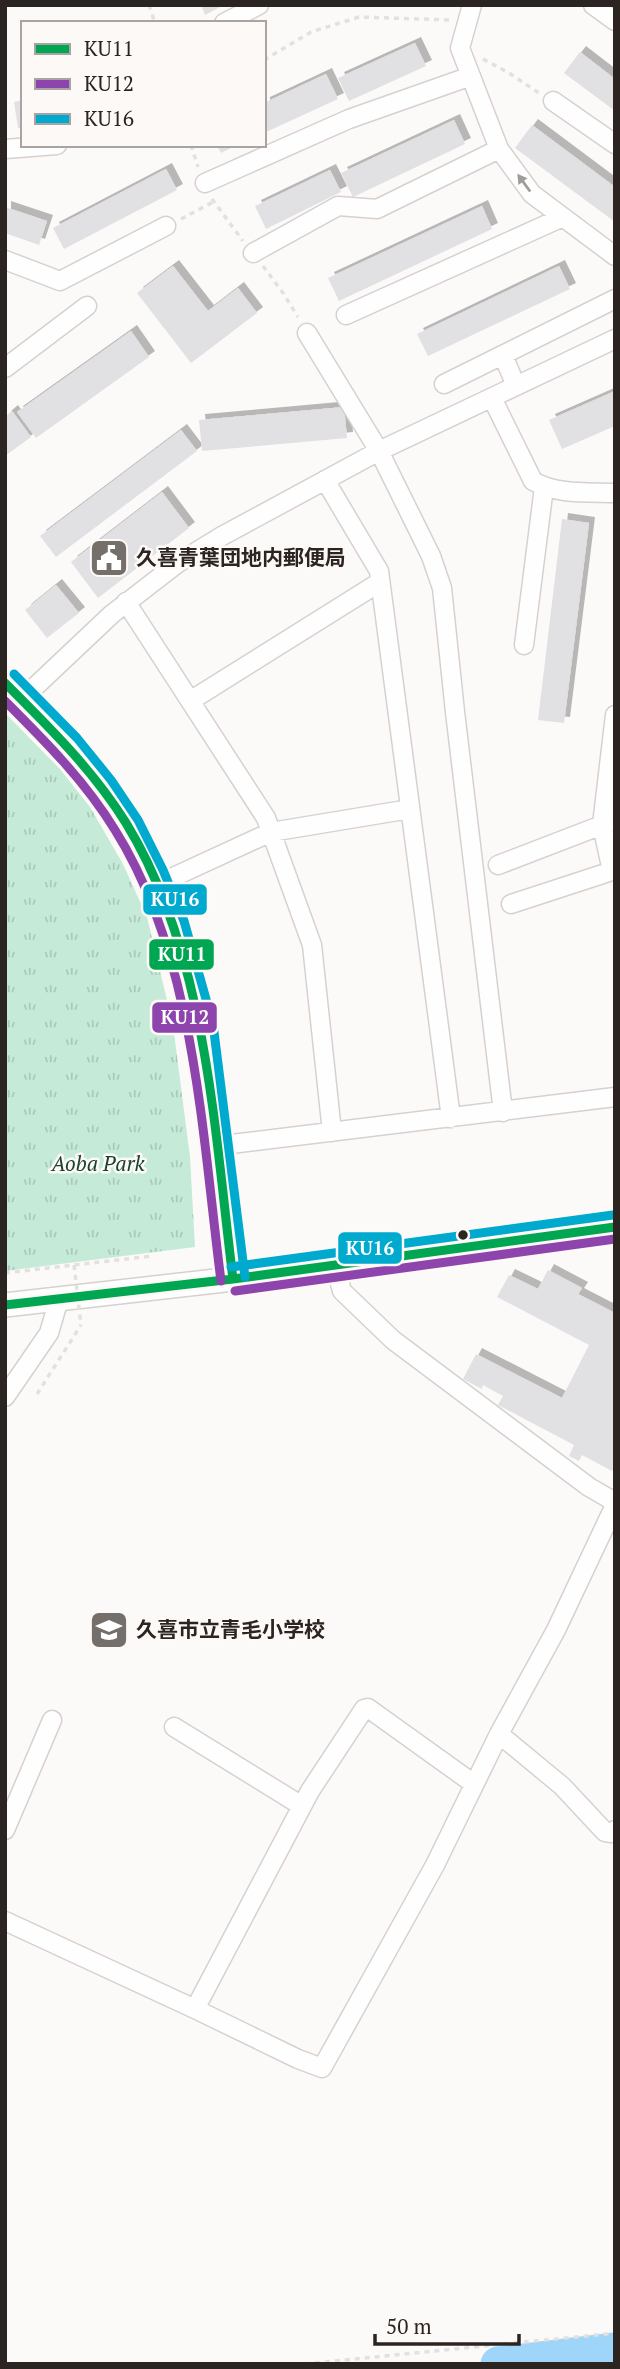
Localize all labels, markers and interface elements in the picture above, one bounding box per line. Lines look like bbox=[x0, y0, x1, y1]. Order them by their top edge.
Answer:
legend bbox=[21, 21, 266, 147]
text: KU11 bbox=[84, 34, 134, 62]
text: KU12 bbox=[84, 69, 134, 97]
text: KU16 bbox=[84, 104, 134, 132]
one-way arrow bbox=[517, 174, 531, 192]
public building icon: 久喜青葉団地内郵便局 bbox=[88, 537, 130, 579]
place label: 久喜青葉団地内郵便局 bbox=[136, 543, 346, 571]
line badge: KU16 bbox=[142, 883, 208, 916]
text: KU16 bbox=[151, 886, 200, 911]
line badge: KU11 bbox=[148, 938, 215, 971]
text: KU11 bbox=[158, 941, 206, 966]
line badge: KU12 bbox=[151, 1001, 218, 1034]
text: KU12 bbox=[161, 1004, 209, 1029]
park label: Aoba Park bbox=[49, 1149, 145, 1177]
unlabelled marker bbox=[456, 1228, 470, 1242]
line badge: KU16 bbox=[337, 1231, 403, 1265]
text: KU16 bbox=[346, 1235, 395, 1260]
school or university icon: 久喜市立青毛小学校 bbox=[88, 1609, 130, 1651]
place label: 久喜市立青毛小学校 bbox=[136, 1615, 325, 1643]
scale bar bbox=[375, 2302, 518, 2346]
text: 50 m bbox=[386, 2312, 432, 2340]

